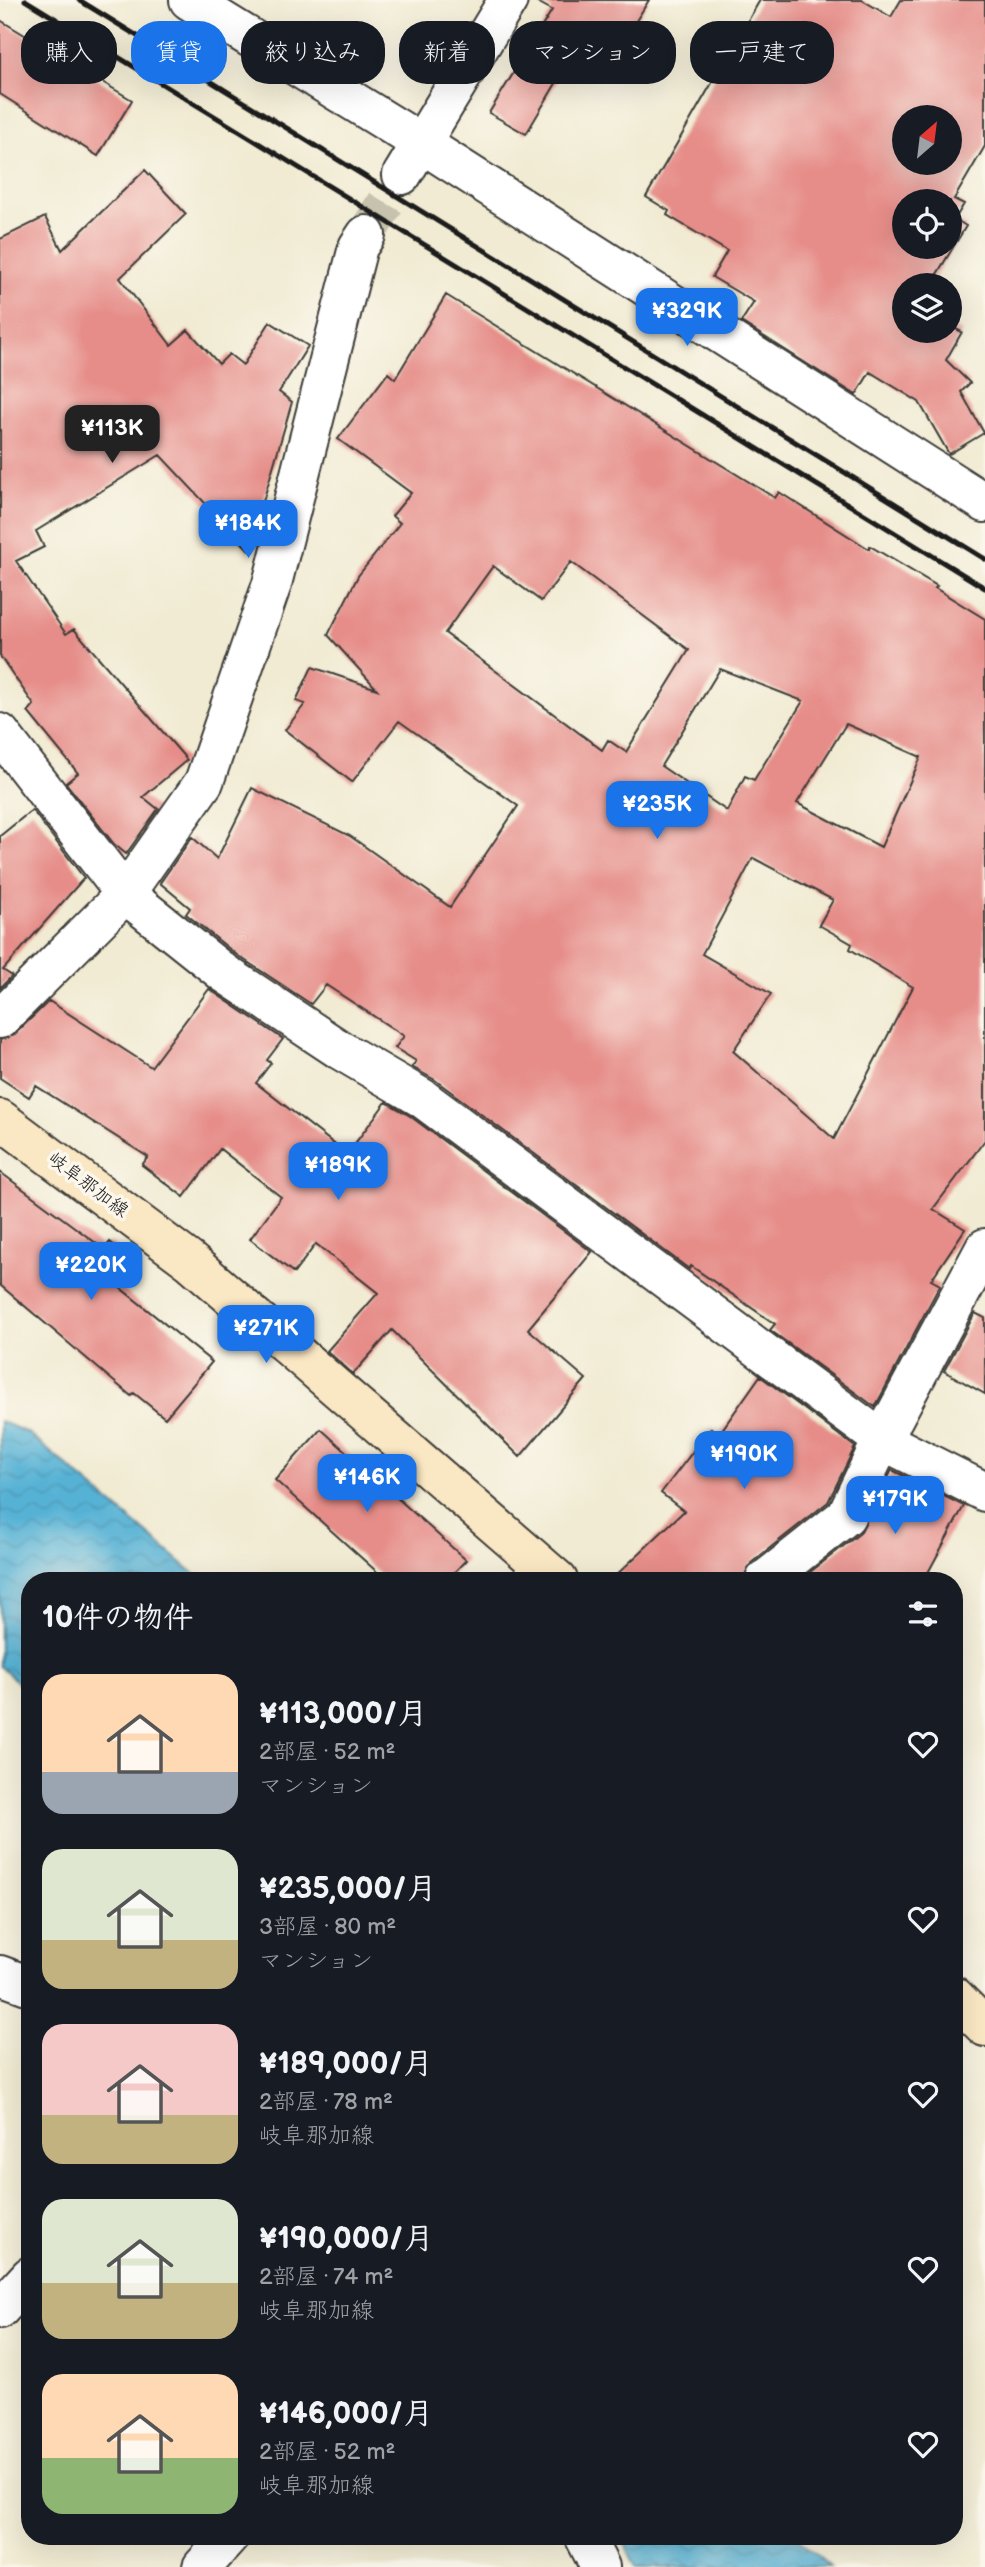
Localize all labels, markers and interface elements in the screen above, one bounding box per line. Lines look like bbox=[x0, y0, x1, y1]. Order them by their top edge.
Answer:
chip: 購入 bbox=[21, 21, 117, 84]
chip: 賃貸 bbox=[131, 21, 227, 84]
chip: 絞り込み bbox=[241, 21, 385, 84]
chip: 新着 bbox=[399, 21, 495, 84]
chip: マンション bbox=[509, 21, 676, 84]
chip: 一戸建て bbox=[690, 21, 834, 84]
north arrow bbox=[892, 105, 962, 175]
map controls bbox=[892, 105, 962, 343]
button: locate bbox=[892, 189, 962, 259]
button: layers bbox=[892, 273, 962, 343]
pin: ¥329K bbox=[638, 288, 736, 348]
text: ¥329K bbox=[652, 297, 722, 325]
pin: ¥113K bbox=[63, 406, 161, 465]
text: ¥113K bbox=[81, 414, 143, 442]
pin: ¥184K bbox=[199, 500, 297, 560]
text: ¥184K bbox=[215, 509, 281, 537]
pin: ¥235K bbox=[608, 782, 706, 841]
text: ¥235K bbox=[622, 790, 692, 818]
pin: ¥189K bbox=[289, 1142, 387, 1202]
street label: 岐阜那加線 bbox=[43, 1147, 133, 1223]
text: ¥189K bbox=[305, 1151, 371, 1179]
pin: ¥220K bbox=[42, 1242, 140, 1302]
text: ¥220K bbox=[55, 1251, 127, 1279]
pin: ¥271K bbox=[217, 1306, 315, 1365]
text: ¥271K bbox=[233, 1314, 299, 1342]
pin: ¥190K bbox=[695, 1432, 793, 1491]
text: ¥190K bbox=[710, 1440, 778, 1468]
pin: ¥146K bbox=[318, 1454, 416, 1514]
text: ¥146K bbox=[334, 1463, 400, 1491]
pin: ¥179K bbox=[846, 1476, 944, 1536]
text: ¥179K bbox=[862, 1485, 928, 1513]
icon: filters bbox=[904, 1595, 942, 1633]
text: 10件の物件 bbox=[42, 1600, 193, 1636]
text: ¥113,000/月 bbox=[259, 1696, 427, 1732]
icon: home bbox=[98, 1702, 182, 1786]
icon: heart bbox=[904, 1725, 942, 1763]
text: 2部屋 · 52 m² bbox=[259, 1738, 395, 1766]
text: マンション bbox=[259, 1772, 373, 1800]
text: ¥235,000/月 bbox=[259, 1871, 437, 1907]
icon: home bbox=[98, 1877, 182, 1961]
icon: heart bbox=[904, 1900, 942, 1938]
text: 3部屋 · 80 m² bbox=[259, 1913, 396, 1941]
text: マンション bbox=[259, 1947, 373, 1975]
text: ¥189,000/月 bbox=[259, 2046, 433, 2082]
icon: home bbox=[98, 2052, 182, 2136]
icon: heart bbox=[904, 2075, 942, 2113]
text: 2部屋 · 78 m² bbox=[259, 2088, 393, 2116]
text: 岐阜那加線 bbox=[259, 2122, 374, 2150]
text: ¥190,000/月 bbox=[259, 2221, 433, 2257]
icon: home bbox=[98, 2227, 182, 2311]
icon: heart bbox=[904, 2250, 942, 2288]
text: 2部屋 · 74 m² bbox=[259, 2263, 393, 2291]
text: 岐阜那加線 bbox=[259, 2297, 374, 2325]
text: ¥146,000/月 bbox=[259, 2396, 433, 2432]
icon: home bbox=[98, 2402, 182, 2486]
icon: heart bbox=[904, 2425, 942, 2463]
text: 2部屋 · 52 m² bbox=[259, 2438, 395, 2466]
text: 岐阜那加線 bbox=[259, 2472, 374, 2500]

